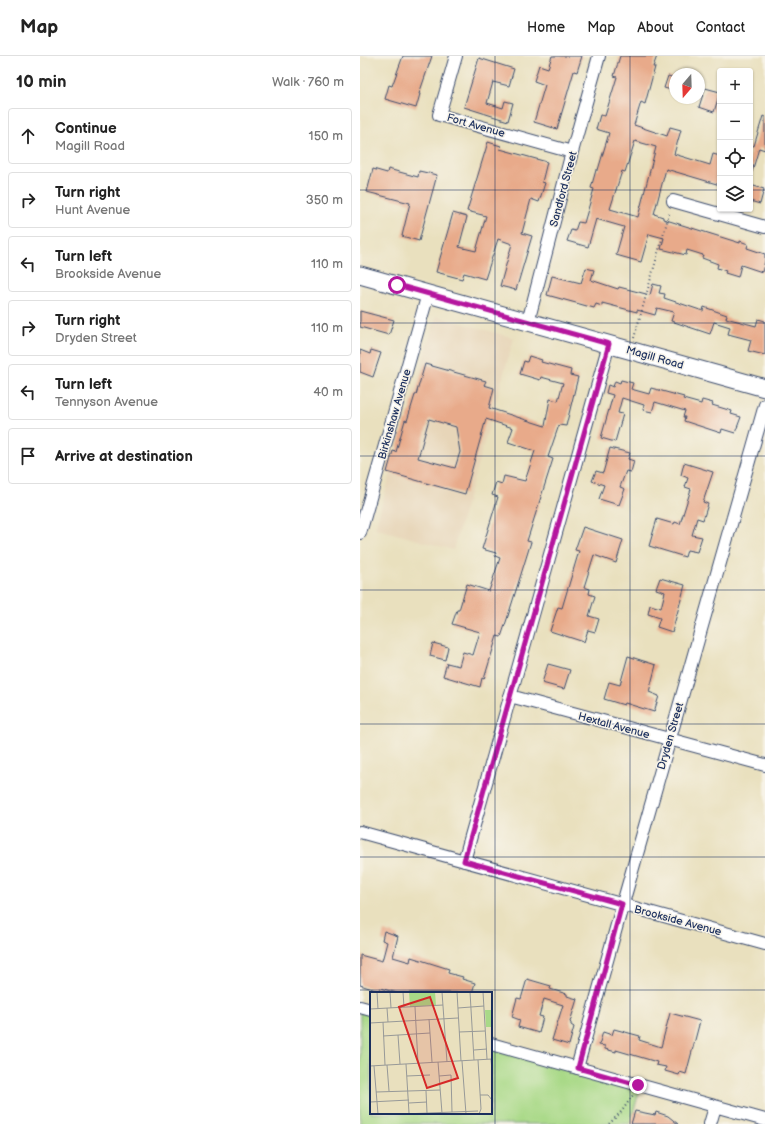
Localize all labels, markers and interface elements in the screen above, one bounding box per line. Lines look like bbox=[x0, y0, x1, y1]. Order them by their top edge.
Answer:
text: Map bbox=[20, 16, 58, 39]
text: Home bbox=[527, 19, 565, 36]
text: Map bbox=[587, 19, 615, 36]
text: About bbox=[637, 19, 674, 36]
text: Contact bbox=[696, 19, 745, 36]
north arrow bbox=[669, 68, 705, 104]
map controls bbox=[717, 68, 753, 212]
button: + bbox=[717, 68, 753, 104]
text: 10 min bbox=[16, 72, 67, 92]
text: Walk · 760 m bbox=[272, 74, 344, 90]
button: − bbox=[717, 104, 753, 140]
street label: Fort Avenue bbox=[445, 111, 507, 140]
text: Continue bbox=[55, 119, 117, 138]
icon: ahead bbox=[17, 125, 39, 147]
text: 150 m bbox=[309, 128, 343, 144]
text: Magill Road bbox=[55, 138, 125, 154]
button: locate bbox=[717, 140, 753, 176]
street label: Sandford Street bbox=[547, 149, 580, 228]
button: layers bbox=[717, 176, 753, 212]
text: Turn right bbox=[55, 183, 120, 202]
icon: right bbox=[17, 189, 39, 211]
text: 350 m bbox=[306, 192, 343, 208]
text: Hunt Avenue bbox=[55, 202, 130, 218]
text: Turn left bbox=[55, 247, 112, 266]
icon: left bbox=[17, 253, 39, 275]
text: 110 m bbox=[311, 256, 343, 272]
text: Brookside Avenue bbox=[55, 266, 161, 282]
route start bbox=[388, 276, 406, 294]
text: Turn right bbox=[55, 311, 120, 330]
icon: right bbox=[17, 317, 39, 339]
text: 110 m bbox=[311, 320, 343, 336]
text: Dryden Street bbox=[55, 330, 137, 346]
street label: Magill Road bbox=[625, 343, 685, 372]
street label: Birkinshaw Avenue bbox=[375, 367, 414, 461]
text: Turn left bbox=[55, 375, 112, 394]
icon: left bbox=[17, 381, 39, 403]
text: 40 m bbox=[313, 384, 343, 400]
text: Tennyson Avenue bbox=[55, 394, 158, 410]
icon: arrive bbox=[17, 445, 39, 467]
text: Arrive at destination bbox=[55, 447, 193, 466]
street label: Dryden Street bbox=[655, 700, 686, 771]
street label: Hextall Avenue bbox=[577, 710, 652, 741]
street label: Brookside Avenue bbox=[633, 903, 723, 939]
inset map bbox=[370, 992, 492, 1114]
route end bbox=[629, 1076, 647, 1094]

